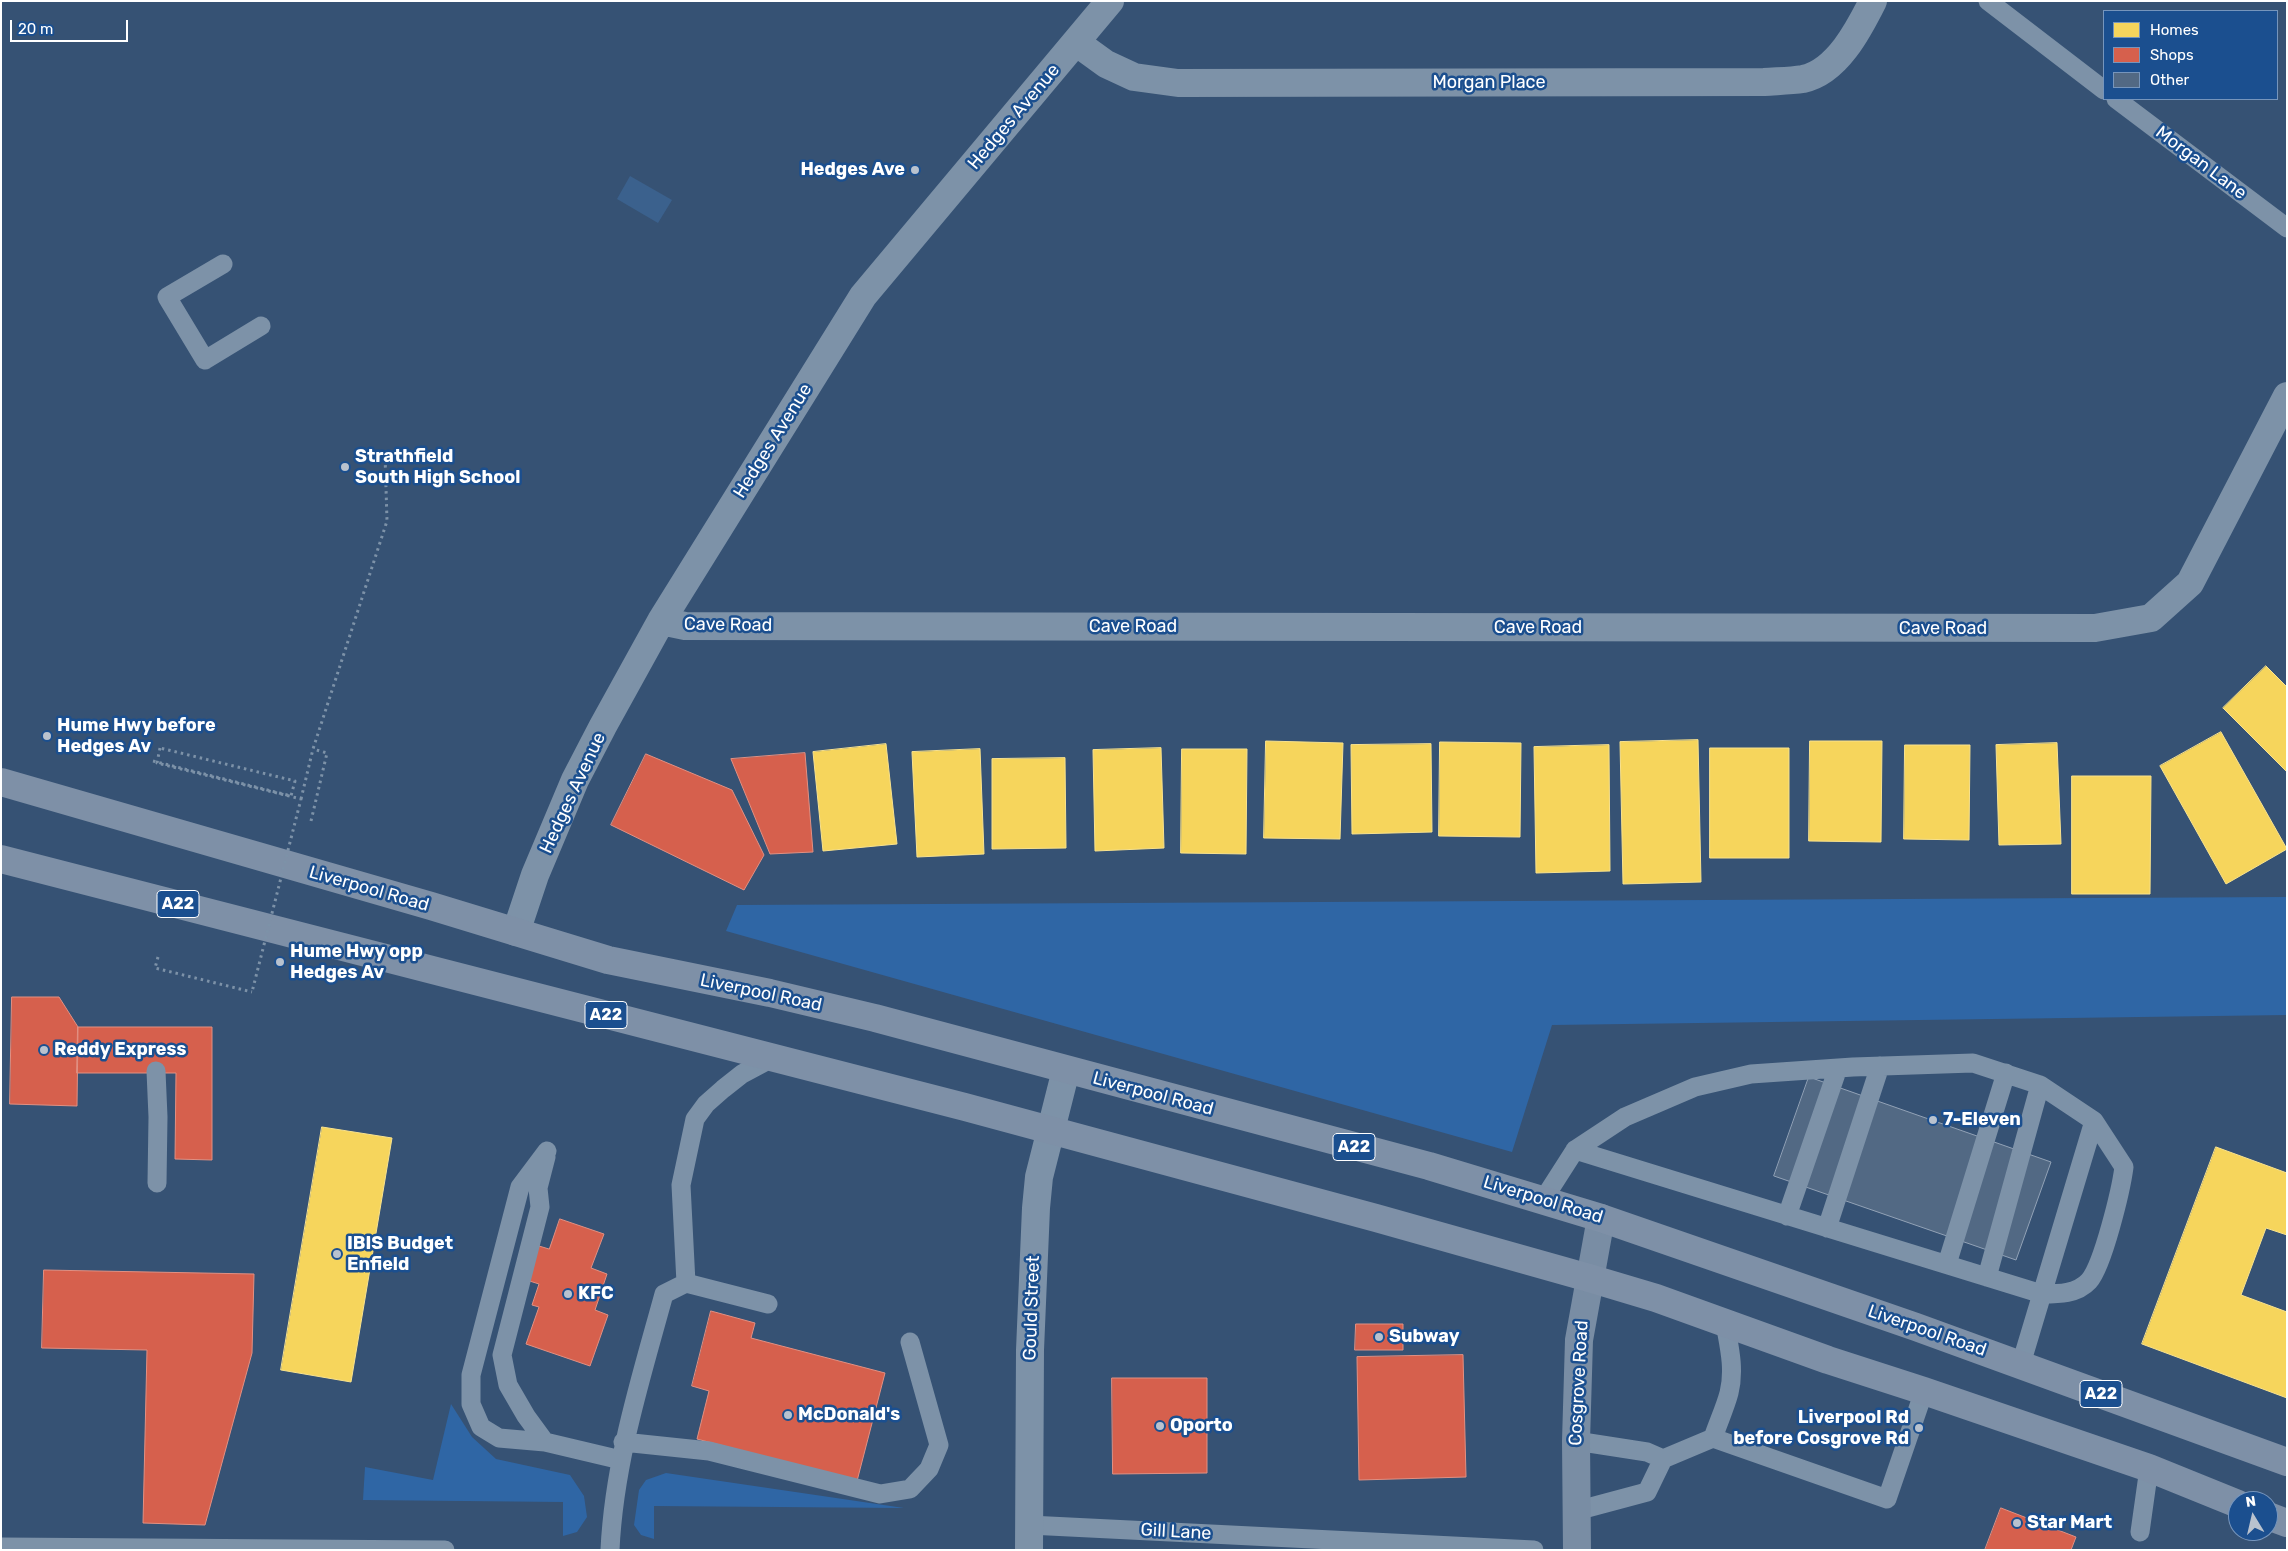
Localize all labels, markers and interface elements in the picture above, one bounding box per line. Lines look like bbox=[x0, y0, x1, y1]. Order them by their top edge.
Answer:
scale bar bbox=[12, 10, 130, 42]
legend bbox=[2103, 10, 2278, 100]
text: 20 m bbox=[18, 20, 53, 38]
text: Homes bbox=[2150, 21, 2199, 39]
text: Shops bbox=[2150, 46, 2194, 64]
street label: Hedges Avenue bbox=[964, 60, 1064, 174]
text: Other bbox=[2150, 71, 2189, 89]
street label: Morgan Place bbox=[1432, 72, 1546, 94]
street label: Morgan Lane bbox=[2151, 122, 2251, 204]
place label: Hedges Ave bbox=[800, 159, 905, 181]
marker: Hedges Ave bbox=[909, 164, 921, 176]
street label: Hedges Avenue bbox=[729, 380, 817, 502]
place label: Strathfield South High School bbox=[355, 446, 520, 488]
marker: Strathfield South High School bbox=[339, 461, 351, 473]
street label: Cave Road bbox=[684, 613, 772, 637]
street label: Cave Road bbox=[1089, 616, 1177, 638]
street label: Cave Road bbox=[1494, 617, 1582, 639]
street label: Cave Road bbox=[1899, 618, 1987, 640]
place label: Hume Hwy before Hedges Av bbox=[57, 715, 216, 758]
street label: Hedges Avenue bbox=[536, 729, 610, 857]
marker: Hume Hwy before Hedges Av bbox=[41, 730, 53, 742]
street label: Liverpool Road bbox=[306, 862, 432, 916]
road number: A22 bbox=[157, 891, 199, 918]
place label: Hume Hwy opp Hedges Av bbox=[290, 941, 423, 984]
marker: Hume Hwy opp Hedges Av bbox=[274, 956, 286, 968]
street label: Liverpool Road bbox=[698, 970, 824, 1016]
road number: A22 bbox=[585, 1002, 627, 1028]
place label: Reddy Express bbox=[54, 1039, 186, 1061]
marker: Reddy Express bbox=[38, 1044, 50, 1056]
street label: Liverpool Road bbox=[1090, 1068, 1216, 1120]
place label: 7-Eleven bbox=[1943, 1109, 2021, 1131]
marker: 7-Eleven bbox=[1927, 1114, 1939, 1126]
road number: A22 bbox=[1333, 1134, 1375, 1160]
street label: Liverpool Road bbox=[1481, 1172, 1605, 1228]
place label: IBIS Budget Enfield bbox=[347, 1233, 453, 1276]
marker: IBIS Budget Enfield bbox=[331, 1248, 343, 1260]
street label: Gould Street bbox=[1019, 1255, 1045, 1361]
place label: KFC bbox=[578, 1283, 614, 1305]
marker: KFC bbox=[562, 1288, 574, 1300]
street label: Liverpool Road bbox=[1865, 1301, 1989, 1361]
street label: Cosgrove Road bbox=[1565, 1320, 1593, 1446]
place label: Subway bbox=[1389, 1326, 1459, 1348]
marker: Subway bbox=[1373, 1331, 1385, 1343]
road number: A22 bbox=[2080, 1380, 2122, 1408]
place label: McDonald's bbox=[798, 1404, 900, 1426]
place label: Liverpool Rd before Cosgrove Rd bbox=[1733, 1407, 1909, 1450]
marker: McDonald's bbox=[782, 1409, 794, 1421]
place label: Oporto bbox=[1170, 1415, 1233, 1437]
marker: Oporto bbox=[1154, 1420, 1166, 1432]
marker: Liverpool Rd before Cosgrove Rd bbox=[1913, 1422, 1925, 1434]
north arrow bbox=[2228, 1491, 2278, 1541]
text: N bbox=[2244, 1492, 2257, 1511]
place label: Star Mart bbox=[2027, 1512, 2112, 1534]
marker: Star Mart bbox=[2011, 1517, 2023, 1529]
street label: Gill Lane bbox=[1140, 1519, 1212, 1545]

